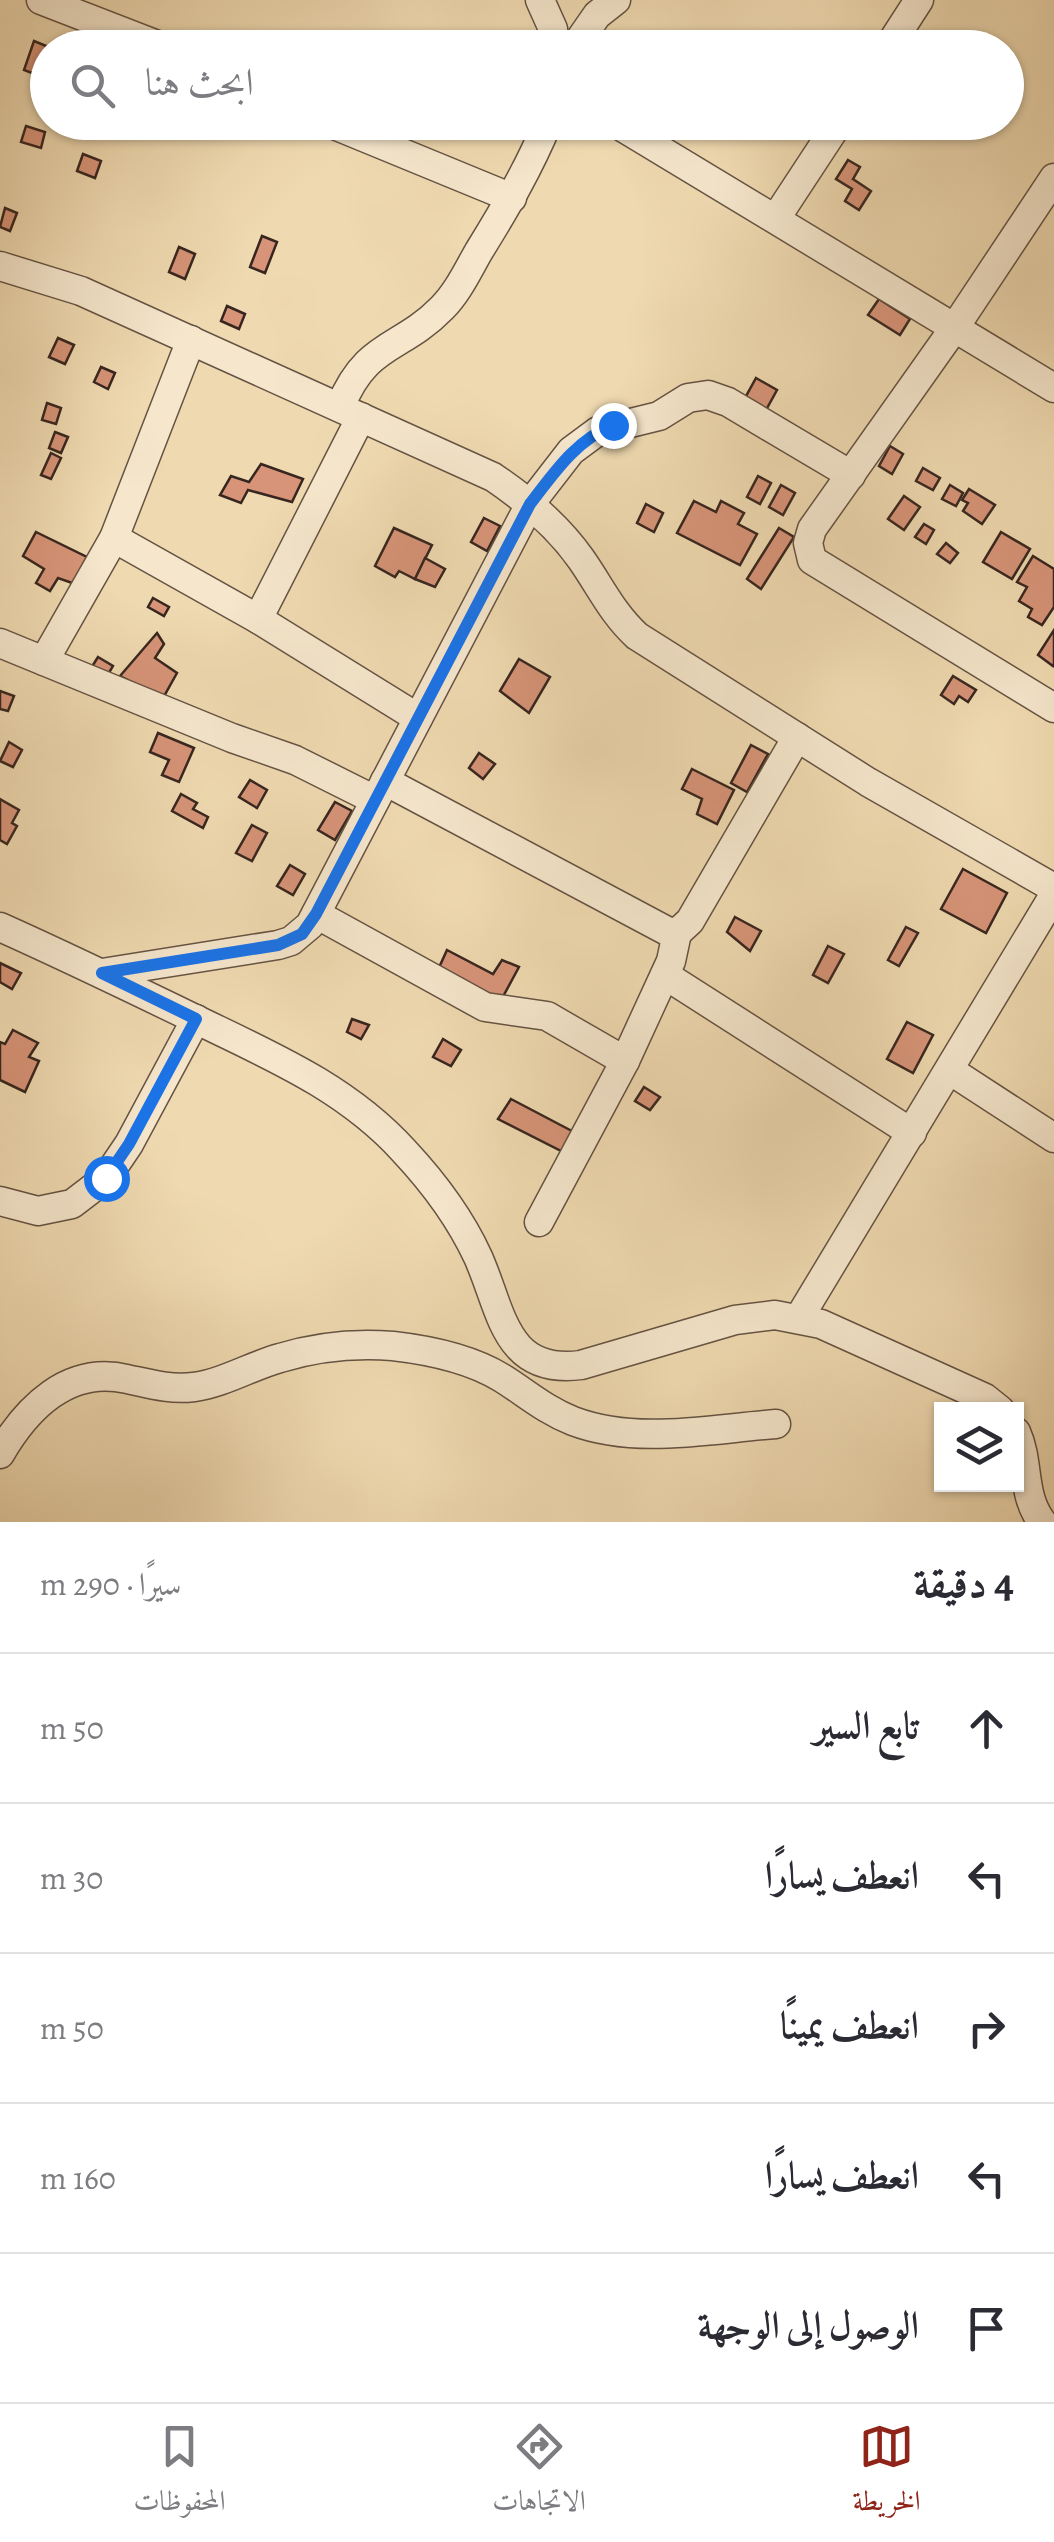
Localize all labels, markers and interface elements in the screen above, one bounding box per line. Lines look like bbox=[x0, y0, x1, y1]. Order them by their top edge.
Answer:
search box bbox=[30, 30, 1024, 140]
text: ابحث هنا bbox=[145, 56, 254, 108]
icon: search bbox=[65, 58, 120, 113]
route end bbox=[591, 403, 637, 449]
route start bbox=[84, 1156, 130, 1202]
map controls bbox=[934, 1402, 1024, 1492]
button: layers bbox=[934, 1402, 1024, 1492]
text: 4 دقيقة bbox=[914, 1554, 1014, 1611]
text: سيرًا · 290 m bbox=[40, 1562, 182, 1606]
text: تابع السير bbox=[813, 1699, 919, 1751]
icon: ahead bbox=[959, 1701, 1014, 1756]
text: 50 m bbox=[40, 1706, 104, 1750]
text: انعطف يسارًا bbox=[765, 1849, 919, 1901]
icon: left bbox=[959, 1851, 1014, 1906]
text: 30 m bbox=[40, 1856, 103, 1900]
text: انعطف يمينًا bbox=[780, 1999, 919, 2051]
icon: right bbox=[959, 2001, 1014, 2056]
text: 50 m bbox=[40, 2006, 104, 2050]
text: انعطف يسارًا bbox=[765, 2149, 919, 2201]
icon: left bbox=[959, 2151, 1014, 2206]
text: 160 m bbox=[40, 2156, 116, 2200]
text: الوصول إلى الوجهة bbox=[698, 2299, 919, 2351]
icon: arrive bbox=[959, 2301, 1014, 2356]
tab: المحفوظات bbox=[133, 2419, 226, 2528]
tab: الاتجاهات bbox=[492, 2419, 586, 2528]
tab: الخريطة bbox=[853, 2419, 921, 2528]

